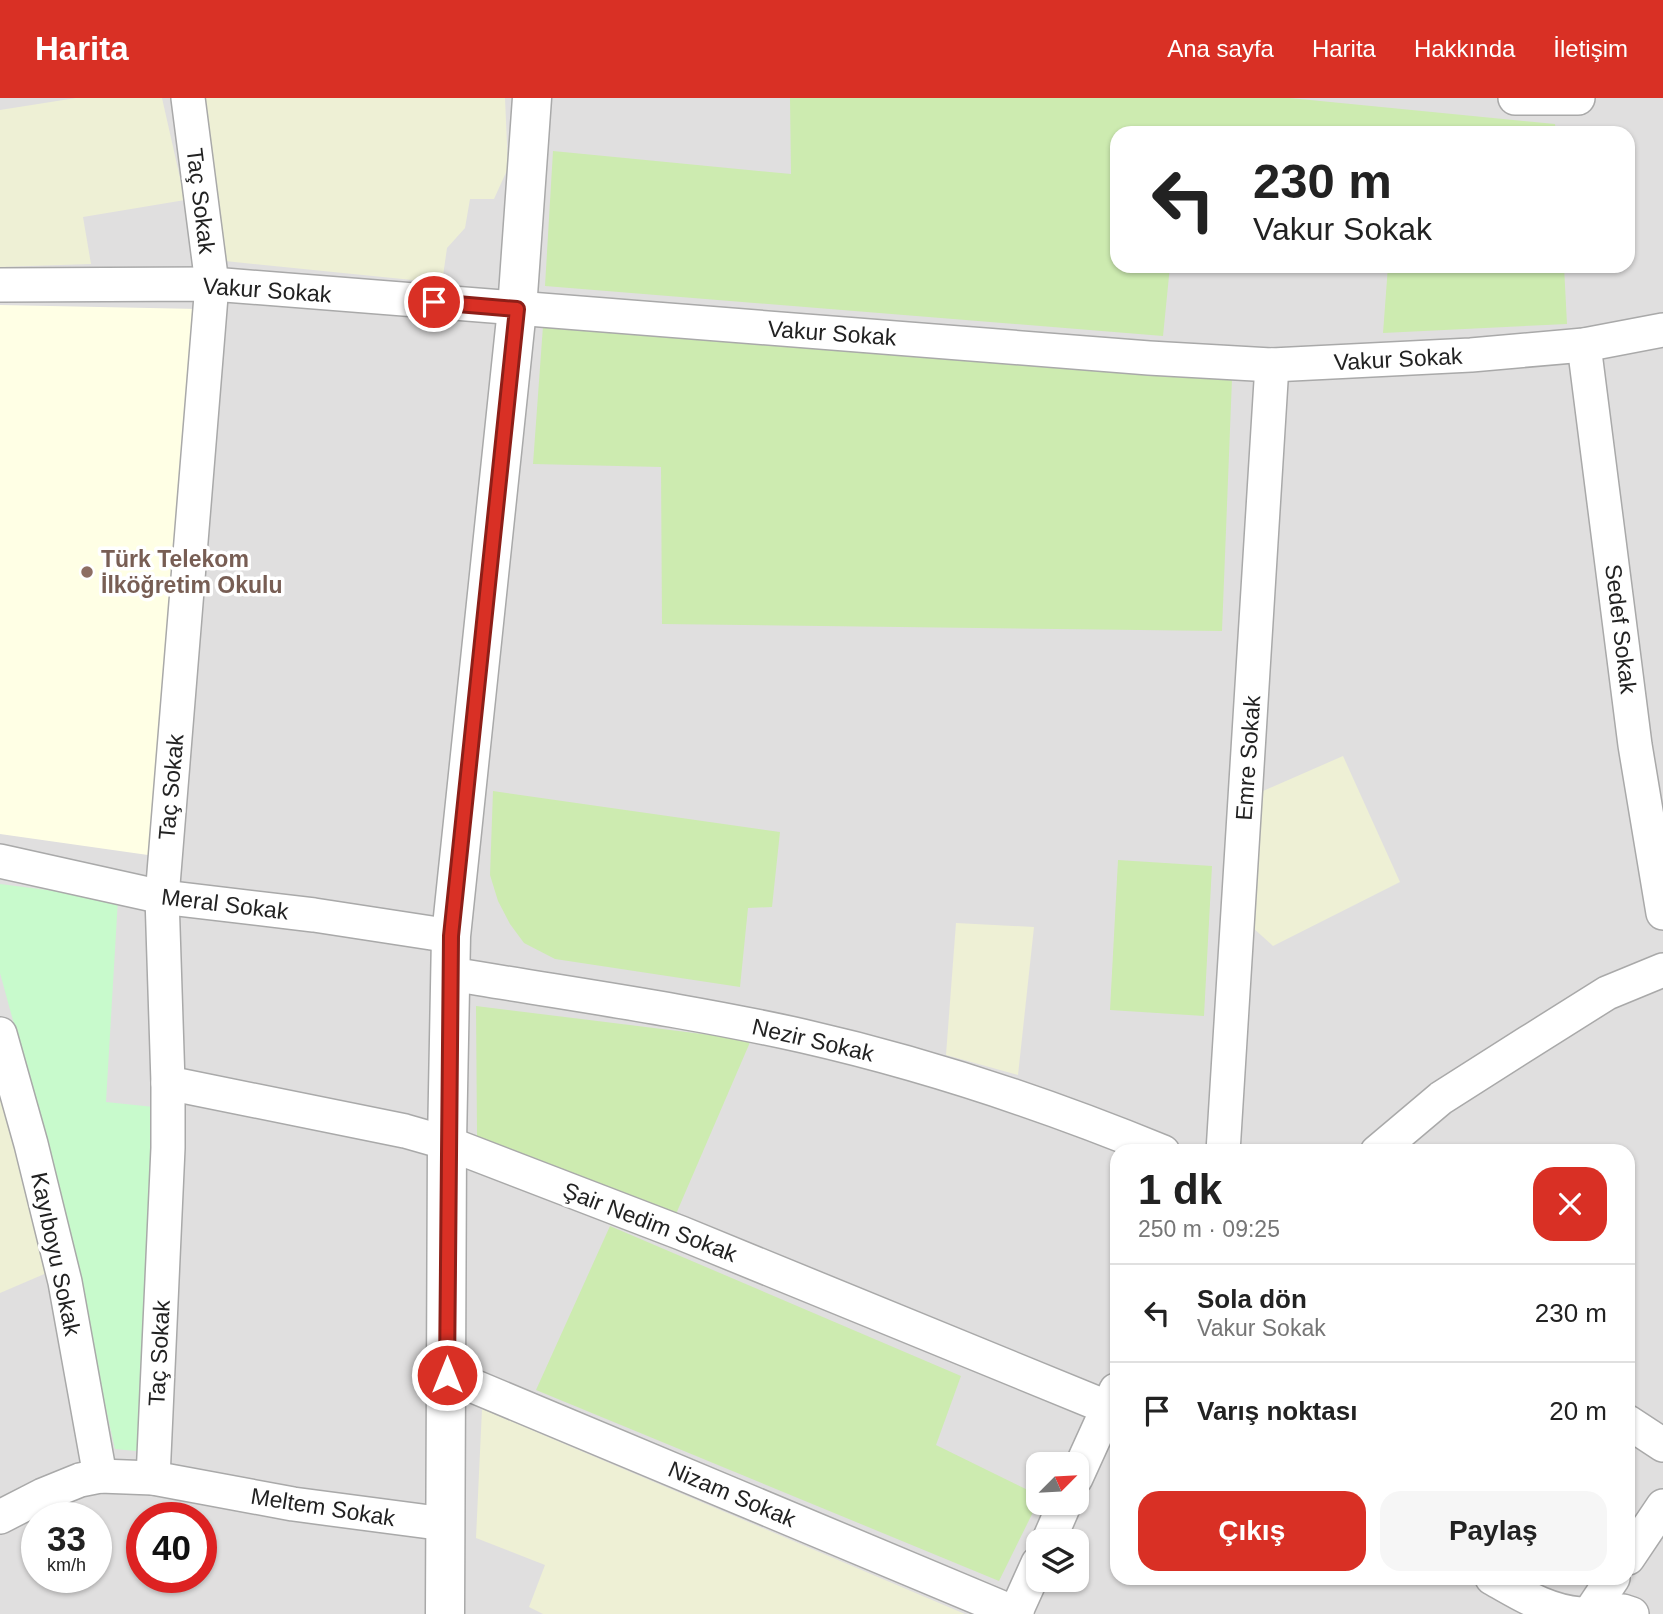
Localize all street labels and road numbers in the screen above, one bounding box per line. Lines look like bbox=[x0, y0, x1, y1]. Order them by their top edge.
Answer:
street label: Taç Sokak bbox=[182, 147, 220, 256]
street label: Vakur Sokak bbox=[202, 273, 333, 307]
street label: Vakur Sokak bbox=[767, 316, 898, 350]
street label: Vakur Sokak bbox=[1333, 343, 1463, 375]
street label: Sedef Sokak bbox=[1600, 563, 1642, 696]
street label: Emre Sokak bbox=[1231, 694, 1265, 821]
street label: Taç Sokak bbox=[153, 733, 189, 841]
street label: Meral Sokak bbox=[160, 883, 291, 925]
street label: Nezir Sokak bbox=[750, 1013, 877, 1067]
street label: Kayıboyu Sokak bbox=[26, 1170, 86, 1338]
street label: Şair Nedim Sokak bbox=[559, 1177, 741, 1267]
street label: Taç Sokak bbox=[143, 1299, 175, 1407]
street label: Nizam Sokak bbox=[665, 1456, 800, 1533]
street label: Meltem Sokak bbox=[249, 1483, 397, 1531]

